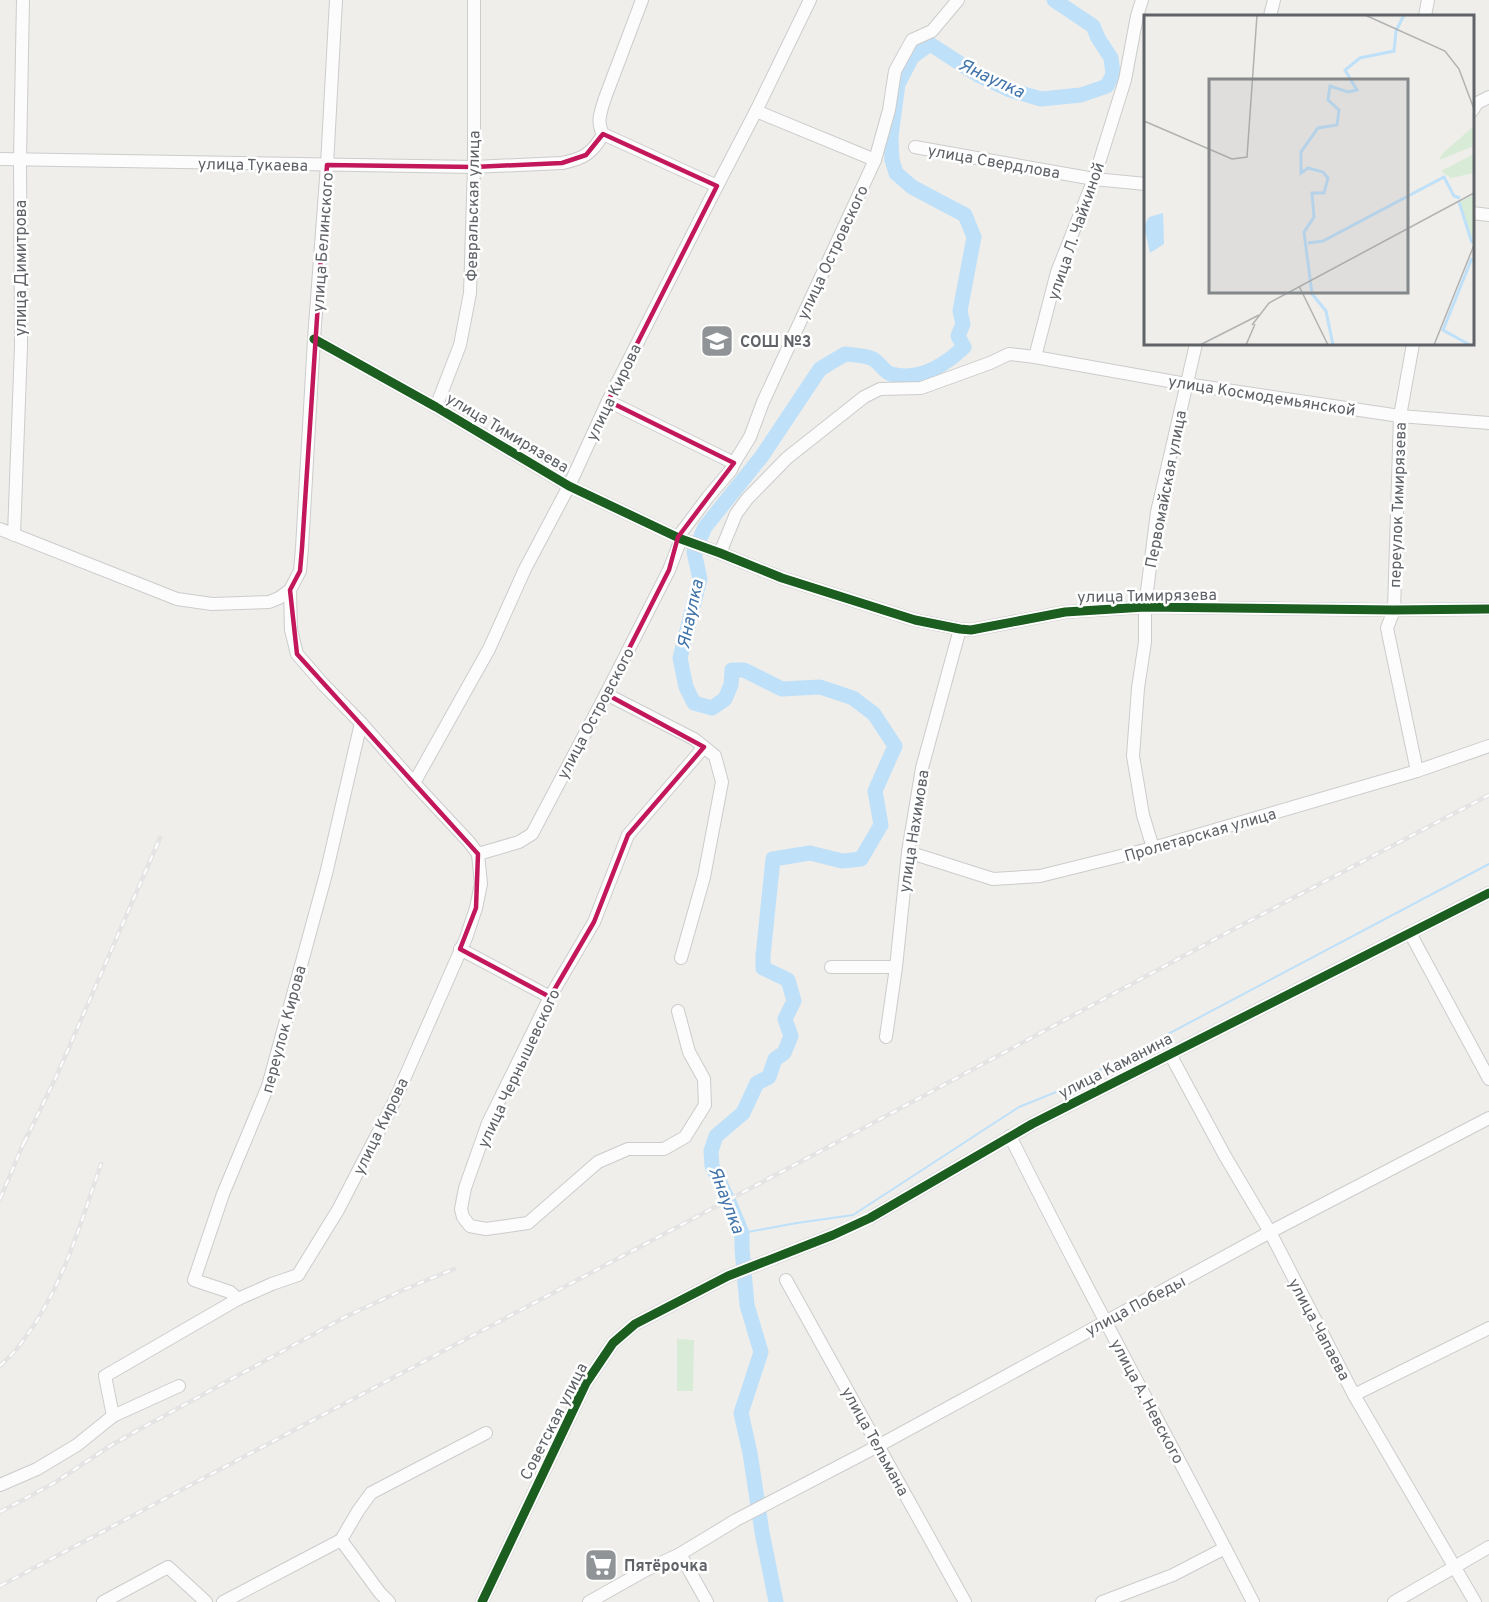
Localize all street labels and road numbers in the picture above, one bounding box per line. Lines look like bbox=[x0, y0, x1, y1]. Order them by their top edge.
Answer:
street label: Февральская улица bbox=[463, 130, 485, 282]
street label: улица Свердлова bbox=[926, 141, 1061, 184]
street label: улица Тукаева bbox=[198, 155, 308, 177]
street label: улица Л. Чайкиной bbox=[1044, 160, 1110, 303]
street label: улица Белинского bbox=[309, 172, 339, 313]
street label: улица Островского bbox=[794, 182, 874, 323]
street label: улица Димитрова bbox=[12, 200, 32, 336]
street label: улица Кирова bbox=[583, 341, 647, 445]
street label: улица Космодемьянской bbox=[1167, 372, 1357, 422]
street label: улица Тимирязева bbox=[442, 389, 572, 478]
street label: Первомайская улица bbox=[1142, 409, 1192, 570]
street label: переулок Тимирязева bbox=[1386, 422, 1412, 588]
street label: улица Тимирязева bbox=[1077, 586, 1217, 608]
street label: улица Островского bbox=[554, 645, 640, 783]
street label: улица Нахимова bbox=[895, 768, 935, 894]
street label: Пролетарская улица bbox=[1122, 805, 1279, 867]
street label: переулок Кирова bbox=[258, 963, 312, 1096]
street label: улица Чернышевского bbox=[474, 986, 565, 1152]
street label: улица Каманина bbox=[1056, 1029, 1176, 1104]
street label: улица Кирова bbox=[350, 1075, 414, 1179]
street label: улица Победы bbox=[1082, 1272, 1190, 1342]
street label: улица Чапаева bbox=[1283, 1275, 1354, 1384]
street label: улица А. Невского bbox=[1105, 1336, 1188, 1468]
street label: Советская улица bbox=[517, 1360, 593, 1484]
street label: улица Тельмана bbox=[836, 1384, 912, 1500]

